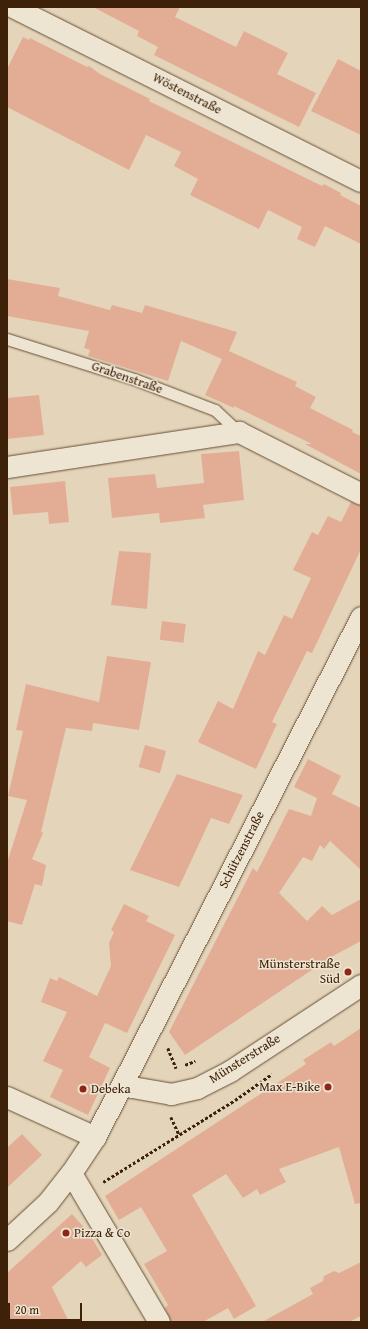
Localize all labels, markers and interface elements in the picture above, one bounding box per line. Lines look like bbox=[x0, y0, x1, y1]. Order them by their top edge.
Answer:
street label: Wöstenstraße bbox=[150, 70, 224, 118]
street label: Grabenstraße bbox=[89, 359, 165, 397]
street label: Schützenstraße bbox=[216, 809, 268, 891]
place label: Münsterstraße Süd bbox=[259, 957, 340, 988]
marker: Münsterstraße Süd bbox=[343, 967, 353, 977]
street label: Münsterstraße bbox=[207, 1031, 283, 1087]
place label: Max E-Bike bbox=[259, 1079, 320, 1095]
place label: Debeka bbox=[91, 1081, 131, 1097]
marker: Max E-Bike bbox=[323, 1082, 333, 1092]
marker: Debeka bbox=[78, 1084, 88, 1094]
place label: Pizza & Co bbox=[74, 1225, 130, 1241]
marker: Pizza & Co bbox=[61, 1228, 71, 1238]
scale bar bbox=[10, 1295, 84, 1321]
text: 20 m bbox=[15, 1301, 39, 1318]

